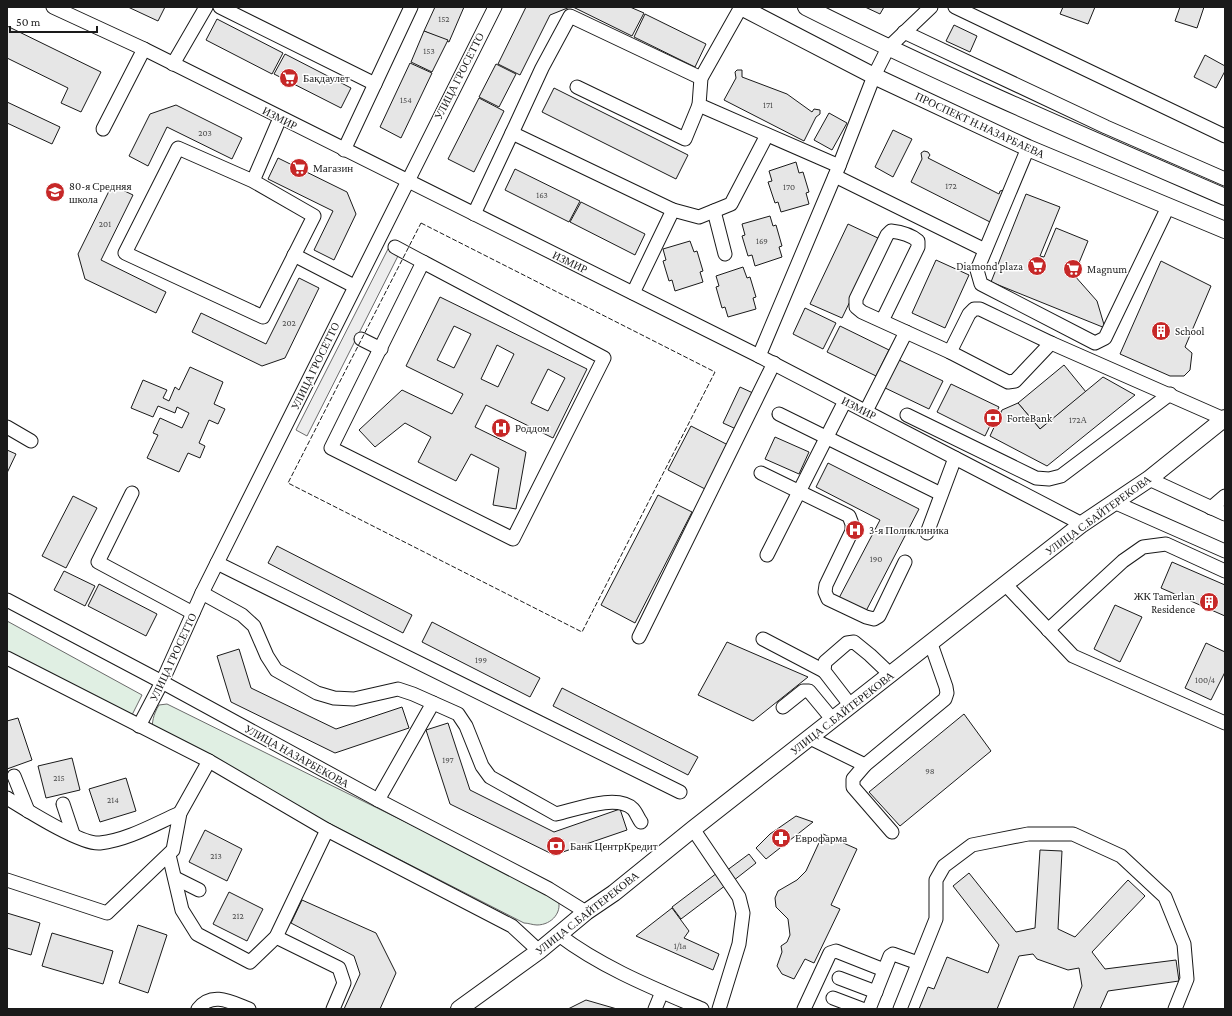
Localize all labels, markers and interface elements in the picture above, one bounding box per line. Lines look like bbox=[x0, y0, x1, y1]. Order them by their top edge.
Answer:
scale bar bbox=[10, 8, 97, 34]
house number: 152 bbox=[438, 14, 450, 24]
text: 50 m bbox=[16, 15, 41, 29]
street label: УЛИЦА ГРОСЕТТО bbox=[432, 31, 486, 121]
house number: 153 bbox=[423, 46, 435, 56]
supermarket icon: Бақдаулет bbox=[278, 67, 300, 89]
place label: Бақдаулет bbox=[303, 72, 350, 84]
street label: ПРОСПЕКТ Н.НАЗАРБАЕВА bbox=[913, 90, 1047, 160]
house number: 154 bbox=[400, 95, 412, 105]
house number: 171 bbox=[763, 100, 773, 110]
street label: ИЗМИР bbox=[261, 104, 299, 132]
house number: 203 bbox=[198, 128, 212, 138]
supermarket icon: Магазин bbox=[288, 157, 310, 179]
place label: Магазин bbox=[313, 162, 353, 174]
place label: 80-я Средняя школа bbox=[69, 180, 131, 205]
school or university icon: 80-я Средняя школа bbox=[44, 181, 66, 203]
house number: 172 bbox=[945, 181, 957, 191]
house number: 170 bbox=[783, 182, 795, 192]
house number: 163 bbox=[536, 190, 548, 200]
house number: 201 bbox=[99, 219, 111, 229]
house number: 169 bbox=[756, 236, 768, 246]
street label: ИЗМИР bbox=[551, 248, 589, 276]
supermarket icon: Diamond plaza bbox=[1026, 255, 1048, 277]
supermarket icon: Magnum bbox=[1062, 258, 1084, 280]
place label: Diamond plaza bbox=[956, 260, 1023, 273]
place label: Magnum bbox=[1087, 263, 1127, 276]
house number: 202 bbox=[282, 318, 296, 328]
street label: УЛИЦА ГРОСЕТТО bbox=[289, 320, 341, 412]
building icon: School bbox=[1150, 320, 1172, 342]
place label: School bbox=[1175, 325, 1204, 337]
street label: ИЗМИР bbox=[840, 394, 878, 422]
bank icon: ForteBank bbox=[982, 407, 1004, 429]
place label: ForteBank bbox=[1007, 412, 1053, 424]
house number: 172А bbox=[1069, 415, 1087, 425]
hospital icon: Роддом bbox=[490, 417, 512, 439]
place label: Роддом bbox=[515, 422, 550, 434]
street label: УЛИЦА С.БАЙТЕРЕКОВА bbox=[1043, 473, 1153, 557]
hospital icon: 3-я Поликлиника bbox=[844, 519, 866, 541]
place label: 3-я Поликлиника bbox=[869, 524, 949, 536]
house number: 190 bbox=[870, 554, 882, 564]
place label: ЖК Tamerlan Residence bbox=[1134, 590, 1195, 615]
building icon: ЖК Tamerlan Residence bbox=[1198, 591, 1220, 613]
street label: УЛИЦА ГРОСЕТТО bbox=[147, 611, 199, 703]
house number: 199 bbox=[475, 655, 487, 665]
street label: УЛИЦА С.БАЙТЕРЕКОВА bbox=[788, 669, 896, 757]
house number: 100/4 bbox=[1195, 675, 1215, 685]
street label: УЛИЦА НАЗАРБЕКОВА bbox=[243, 722, 351, 790]
house number: 197 bbox=[442, 755, 454, 765]
house number: 98 bbox=[925, 766, 935, 776]
house number: 215 bbox=[53, 773, 65, 783]
house number: 214 bbox=[107, 795, 119, 805]
pharmacy icon: Еврофарма bbox=[770, 827, 792, 849]
place label: Еврофарма bbox=[795, 832, 847, 844]
bank icon: Банк ЦентрКредит bbox=[545, 835, 567, 857]
place label: Банк ЦентрКредит bbox=[570, 840, 658, 852]
house number: 213 bbox=[210, 851, 222, 861]
street label: УЛИЦА С.БАЙТЕРЕКОВА bbox=[533, 869, 641, 957]
house number: 212 bbox=[232, 911, 244, 921]
house number: 1/1а bbox=[674, 941, 686, 951]

